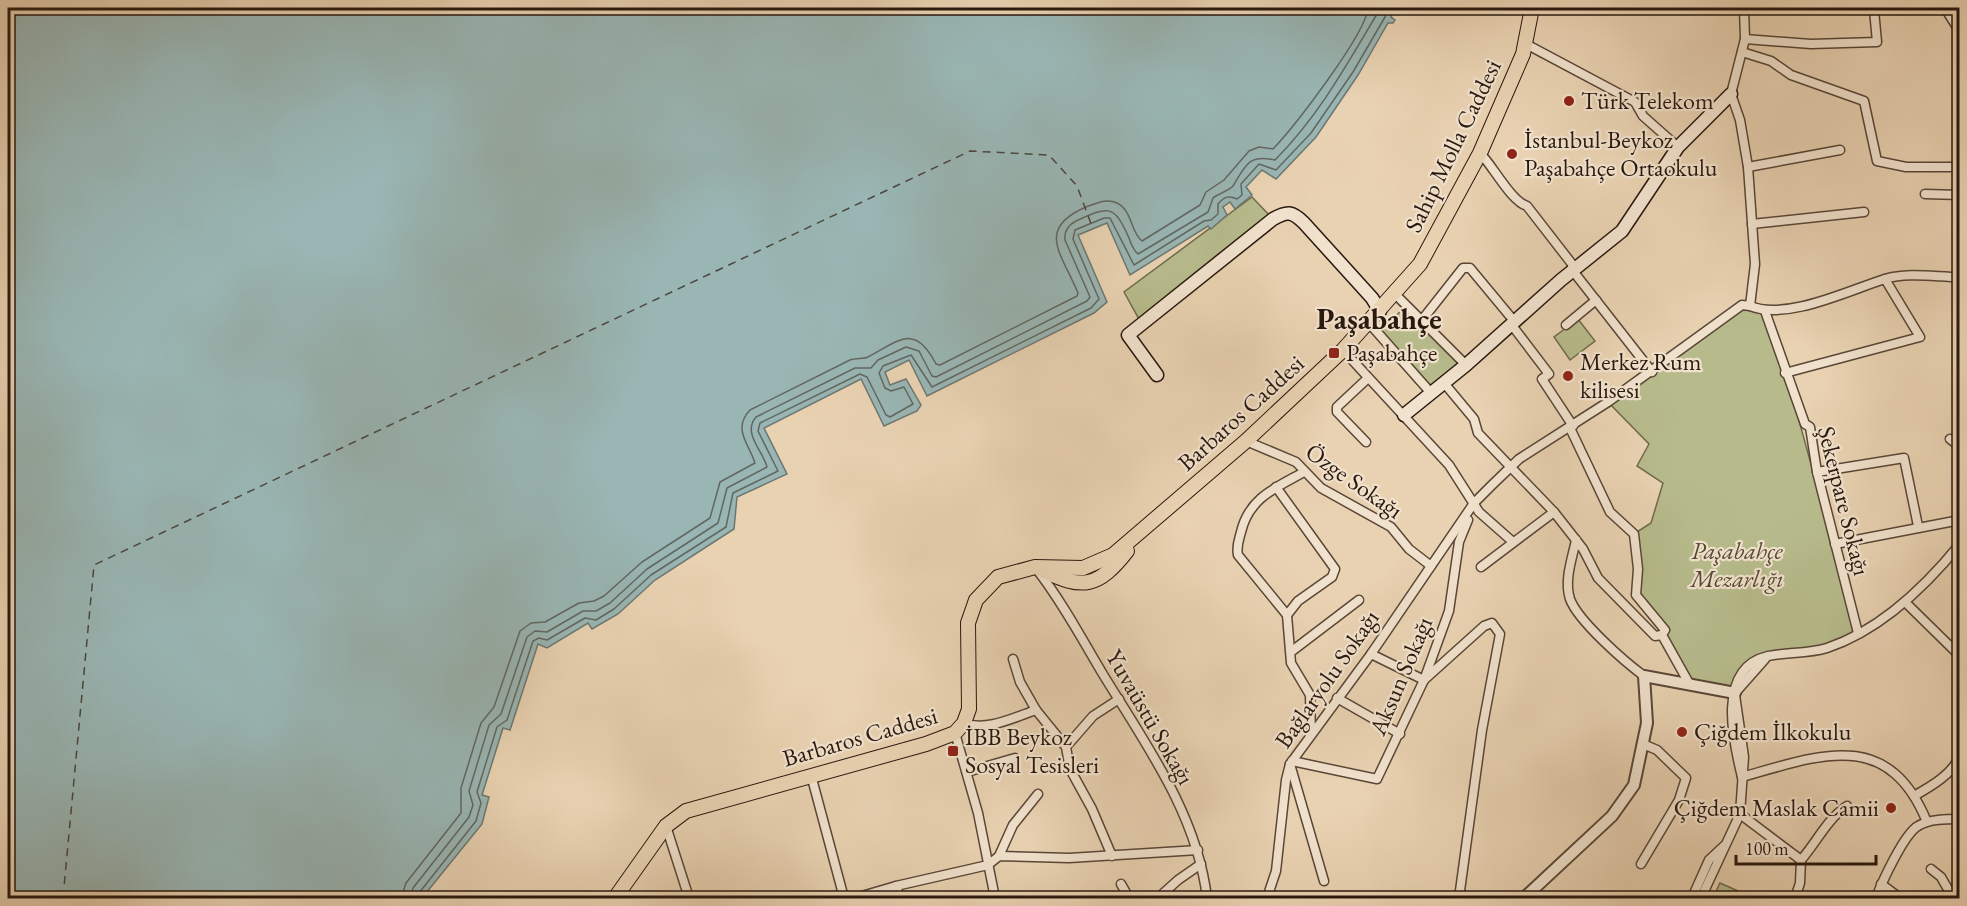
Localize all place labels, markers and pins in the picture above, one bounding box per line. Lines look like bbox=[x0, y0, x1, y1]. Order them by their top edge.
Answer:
place label: Türk Telekom bbox=[1581, 85, 1714, 116]
marker: Türk Telekom bbox=[1562, 94, 1576, 108]
place label: İstanbul-Beykoz Paşabahçe Ortaokulu bbox=[1524, 124, 1718, 183]
marker: İstanbul-Beykoz Paşabahçe Ortaokulu bbox=[1505, 147, 1519, 161]
place label: Paşabahçe bbox=[1346, 337, 1437, 368]
marker: Paşabahçe bbox=[1327, 346, 1341, 360]
place label: Merkez Rum kilisesi bbox=[1580, 346, 1702, 405]
marker: Merkez Rum kilisesi bbox=[1561, 369, 1575, 383]
place label: Çiğdem İlkokulu bbox=[1694, 716, 1852, 747]
place label: İBB Beykoz Sosyal Tesisleri bbox=[965, 721, 1099, 780]
marker: Çiğdem İlkokulu bbox=[1675, 725, 1689, 739]
marker: İBB Beykoz Sosyal Tesisleri bbox=[946, 744, 960, 758]
place label: Çiğdem Maslak Camii bbox=[1674, 792, 1879, 823]
marker: Çiğdem Maslak Camii bbox=[1884, 801, 1898, 815]

